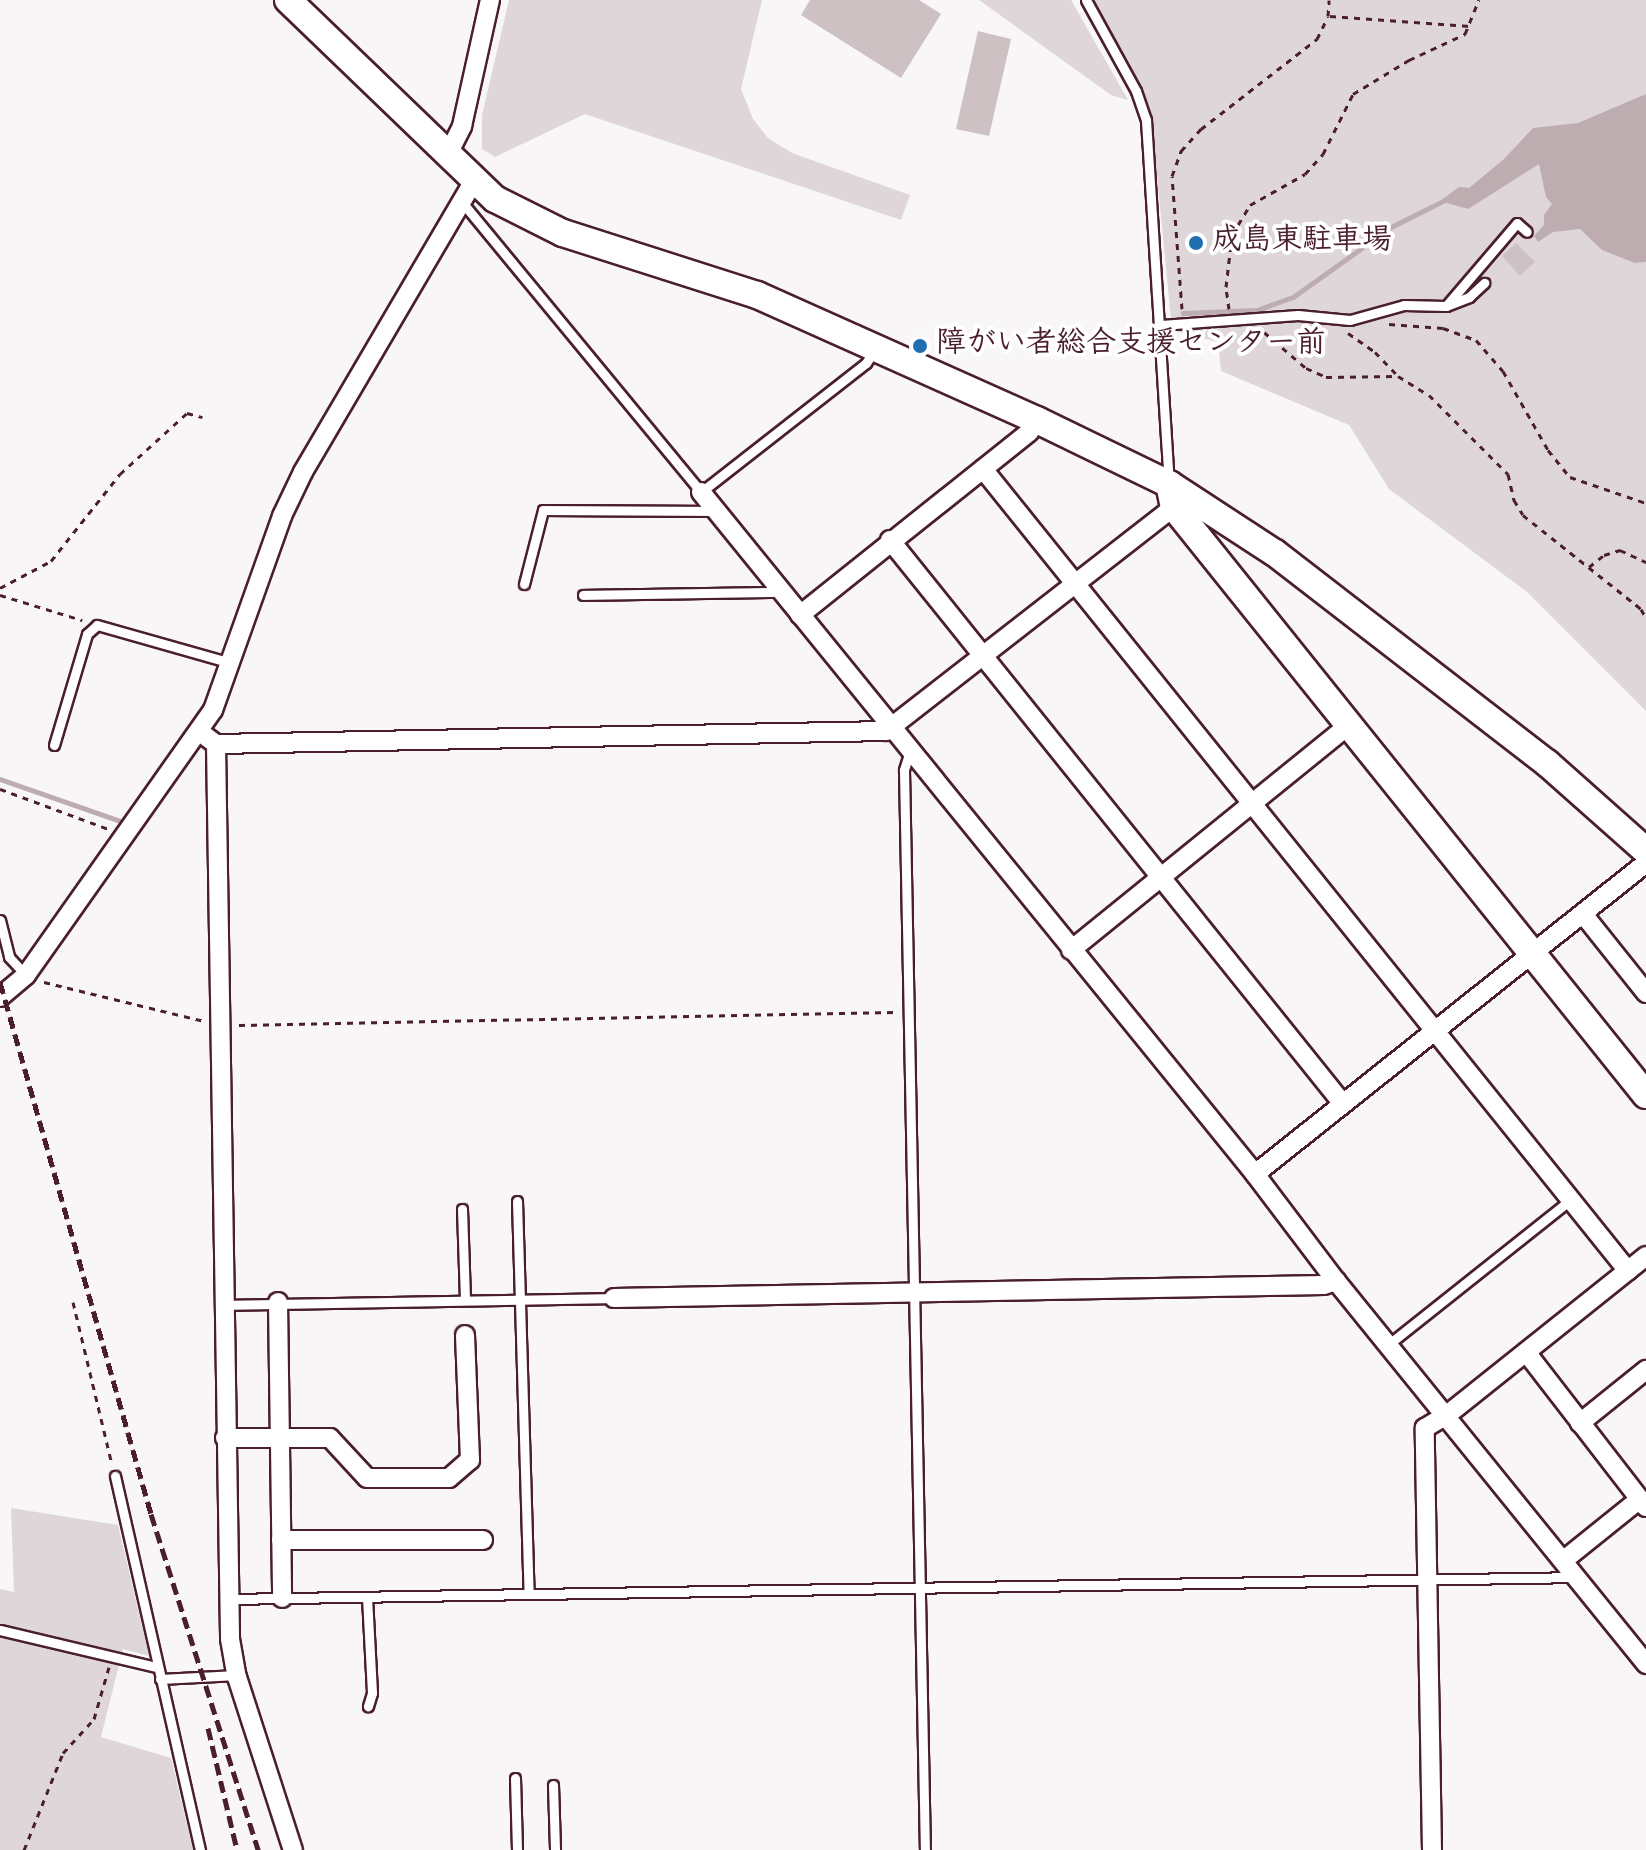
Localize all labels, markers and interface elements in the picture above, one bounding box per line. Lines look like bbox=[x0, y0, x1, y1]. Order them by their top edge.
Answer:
place label: 成島東駐車場 bbox=[1212, 225, 1392, 261]
marker: 成島東駐車場 bbox=[1187, 234, 1205, 252]
place label: 障がい者総合支援センター前 bbox=[936, 328, 1326, 364]
marker: 障がい者総合支援センター前 bbox=[911, 337, 929, 355]

